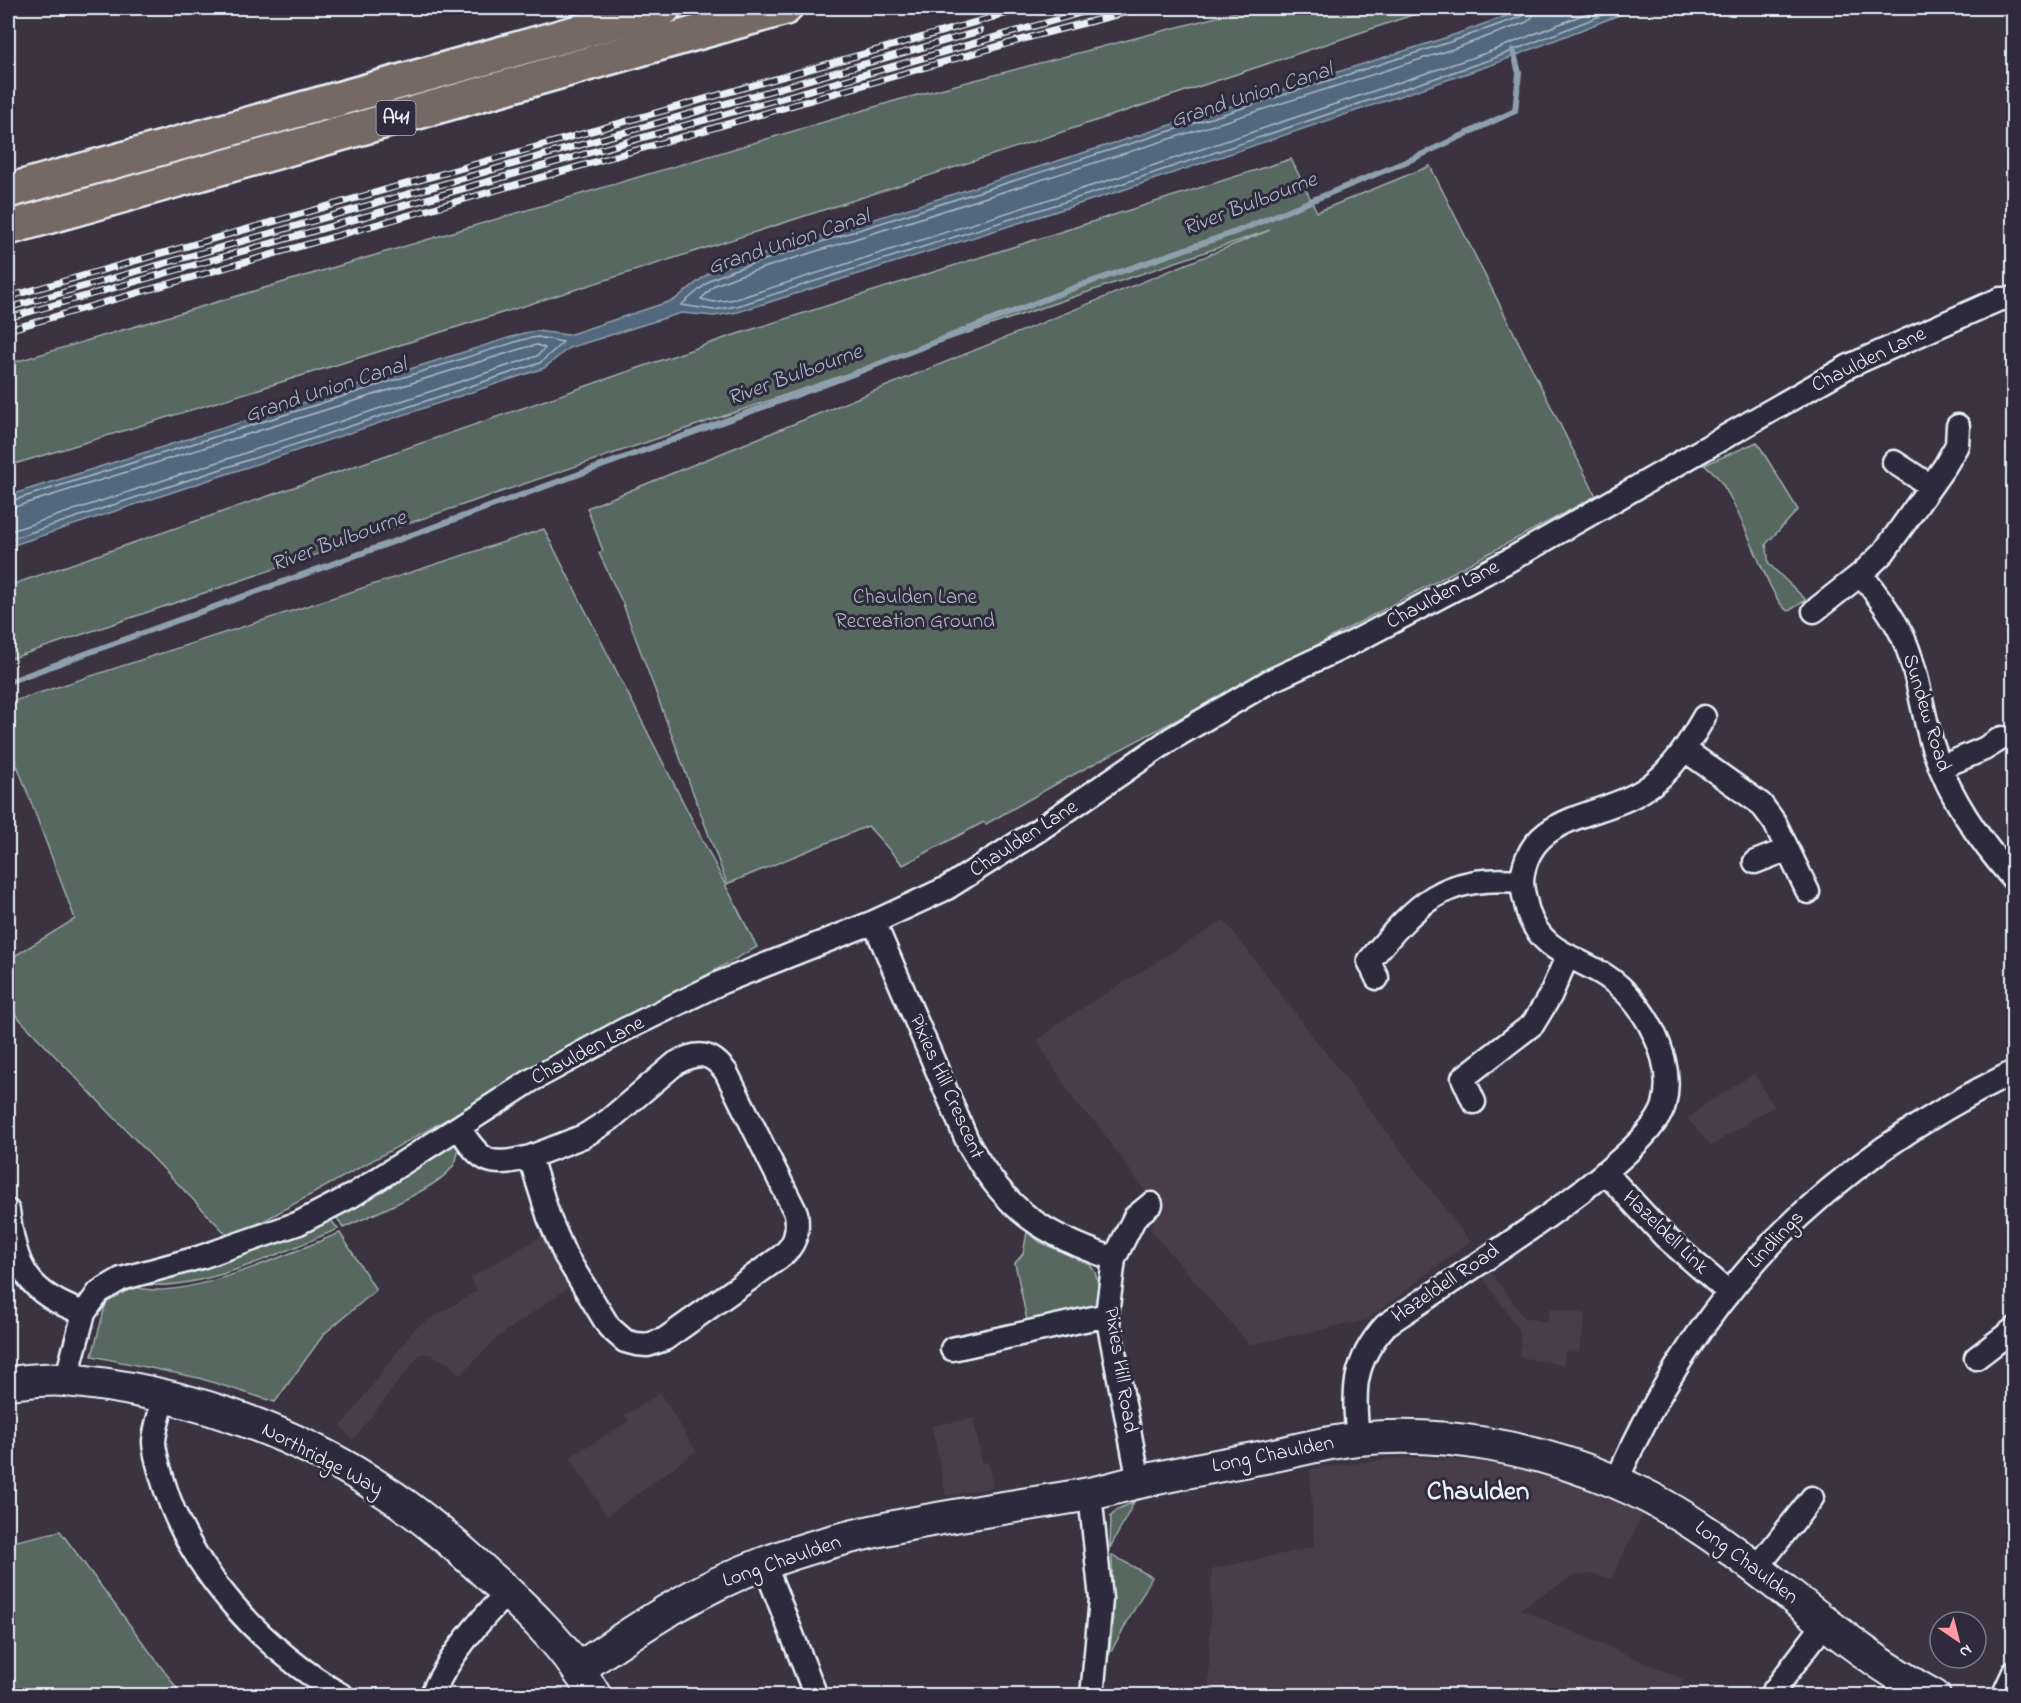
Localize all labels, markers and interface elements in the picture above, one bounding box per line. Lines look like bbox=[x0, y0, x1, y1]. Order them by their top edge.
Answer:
water label: Grand Union Canal bbox=[1167, 54, 1339, 137]
road number: A41 bbox=[376, 101, 416, 135]
water label: River Bulbourne bbox=[1178, 164, 1323, 245]
water label: Grand Union Canal bbox=[704, 201, 876, 284]
street label: Chaulden Lane bbox=[1807, 319, 1932, 401]
water label: River Bulbourne bbox=[723, 336, 868, 415]
water label: Grand Union Canal bbox=[241, 349, 413, 432]
water label: River Bulbourne bbox=[267, 502, 412, 581]
street label: Chaulden Lane bbox=[1381, 552, 1505, 637]
park label: Chaulden Lane Recreation Ground bbox=[835, 583, 995, 637]
street label: Sundew Road bbox=[1894, 650, 1958, 776]
street label: Chaulden Lane bbox=[964, 792, 1085, 885]
street label: Chaulden Lane bbox=[526, 1008, 650, 1093]
street label: Pixies Hill Crescent bbox=[901, 1010, 991, 1164]
street label: Hazeldell Link bbox=[1615, 1184, 1716, 1283]
street label: Lindlings bbox=[1740, 1204, 1813, 1278]
street label: Hazeldell Road bbox=[1386, 1237, 1506, 1331]
street label: Pixies Hill Road bbox=[1095, 1305, 1145, 1435]
street label: Northridge Way bbox=[255, 1415, 388, 1506]
street label: Long Chaulden bbox=[1209, 1428, 1337, 1483]
district label: Chaulden bbox=[1427, 1473, 1529, 1512]
street label: Long Chaulden bbox=[1686, 1514, 1804, 1614]
street label: Long Chaulden bbox=[719, 1528, 846, 1598]
north arrow bbox=[1928, 1610, 1988, 1670]
text: N bbox=[1954, 1638, 1977, 1664]

